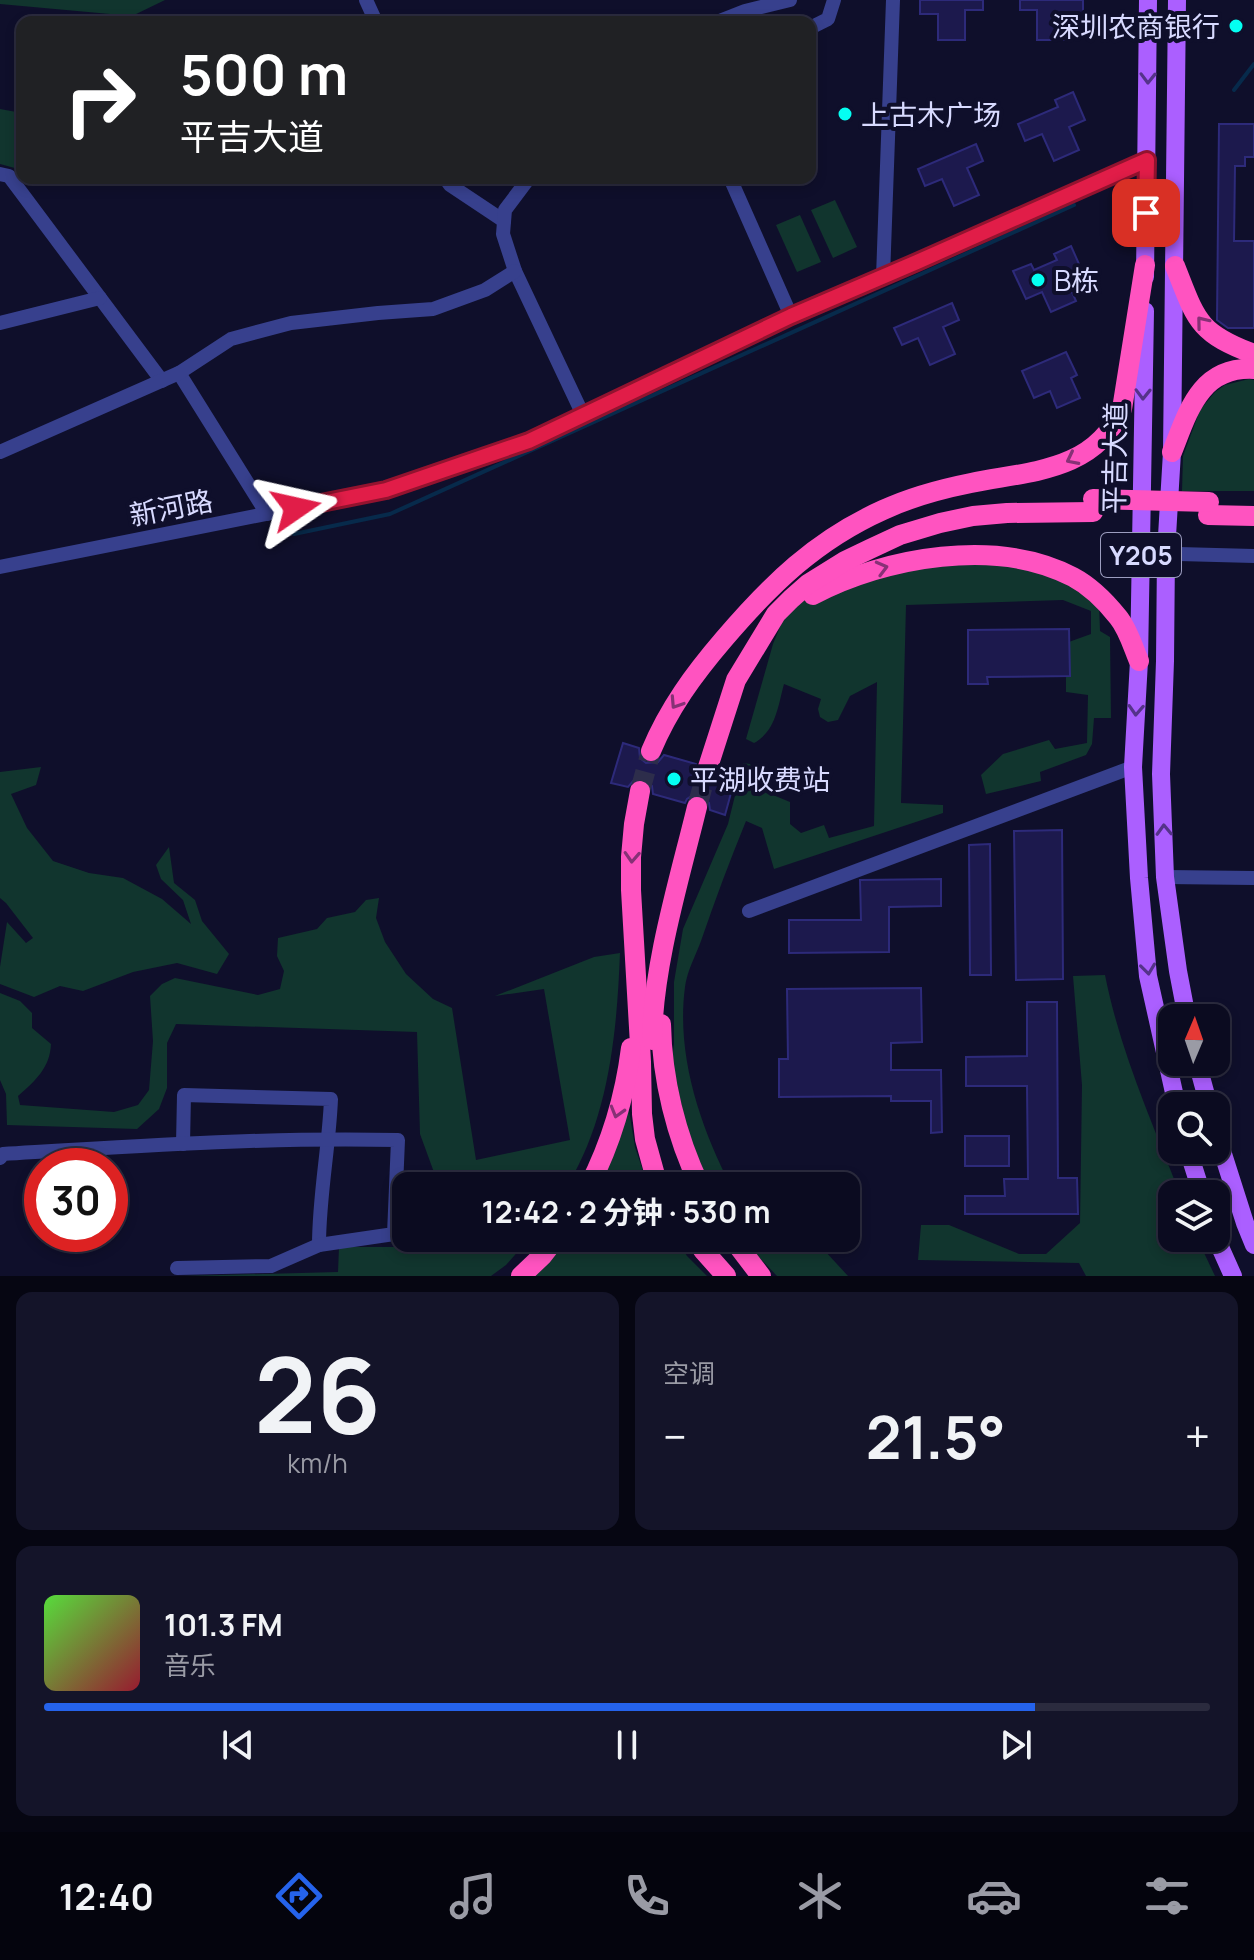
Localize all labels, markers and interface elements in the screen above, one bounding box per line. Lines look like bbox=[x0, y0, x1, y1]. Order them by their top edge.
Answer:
place label: 深圳农商银行 bbox=[1052, 7, 1220, 45]
marker: 深圳农商银行 bbox=[1227, 17, 1245, 35]
text: 500 m bbox=[180, 35, 348, 112]
icon: right bbox=[48, 48, 152, 152]
one-way arrow bbox=[1139, 72, 1157, 85]
place label: 上古木广场 bbox=[861, 95, 1001, 133]
marker: 上古木广场 bbox=[836, 105, 854, 123]
text: 平吉大道 bbox=[180, 112, 324, 161]
pin bbox=[1112, 179, 1180, 247]
icon: arrive bbox=[1124, 191, 1168, 235]
place label: B栋 bbox=[1054, 261, 1099, 299]
marker: B栋 bbox=[1029, 271, 1047, 289]
one-way arrow bbox=[1197, 317, 1212, 331]
one-way arrow bbox=[1135, 388, 1152, 401]
street label: 平吉大道 bbox=[1094, 402, 1134, 514]
one-way arrow bbox=[1066, 449, 1081, 465]
position arrow bbox=[254, 466, 338, 550]
street label: 新河路 bbox=[126, 480, 216, 534]
road number: Y205 bbox=[1101, 533, 1181, 577]
one-way arrow bbox=[874, 560, 888, 577]
one-way arrow bbox=[670, 694, 685, 709]
one-way arrow bbox=[1128, 704, 1145, 717]
place label: 平湖收费站 bbox=[690, 760, 830, 798]
marker: 平湖收费站 bbox=[665, 770, 683, 788]
one-way arrow bbox=[1155, 823, 1172, 836]
one-way arrow bbox=[623, 851, 640, 864]
one-way arrow bbox=[1139, 962, 1156, 976]
north arrow bbox=[1158, 1004, 1230, 1076]
map controls bbox=[1158, 1004, 1230, 1252]
button: search bbox=[1158, 1092, 1230, 1164]
one-way arrow bbox=[610, 1105, 626, 1119]
speed limit sign: 30 bbox=[24, 1148, 128, 1252]
button: layers bbox=[1158, 1180, 1230, 1252]
text: 12:42 · 2 分钟 · 530 m bbox=[482, 1191, 771, 1232]
text: 26 bbox=[254, 1322, 381, 1464]
text: 空调 bbox=[663, 1355, 715, 1391]
text: 21.5° bbox=[866, 1395, 1006, 1477]
text: − bbox=[663, 1406, 687, 1466]
text: + bbox=[1185, 1406, 1210, 1466]
text: km/h bbox=[287, 1445, 348, 1481]
text: 101.3 FM bbox=[164, 1604, 283, 1645]
text: 音乐 bbox=[164, 1647, 216, 1683]
icon: previous bbox=[216, 1723, 260, 1767]
icon: pause bbox=[605, 1723, 649, 1767]
icon: next bbox=[994, 1723, 1038, 1767]
icon: directions bbox=[271, 1868, 327, 1924]
icon: music bbox=[445, 1868, 501, 1924]
icon: phone bbox=[619, 1868, 675, 1924]
icon: climate bbox=[792, 1868, 848, 1924]
icon: car bbox=[966, 1868, 1022, 1924]
icon: filters bbox=[1139, 1868, 1195, 1924]
text: 12:40 bbox=[59, 1872, 154, 1921]

